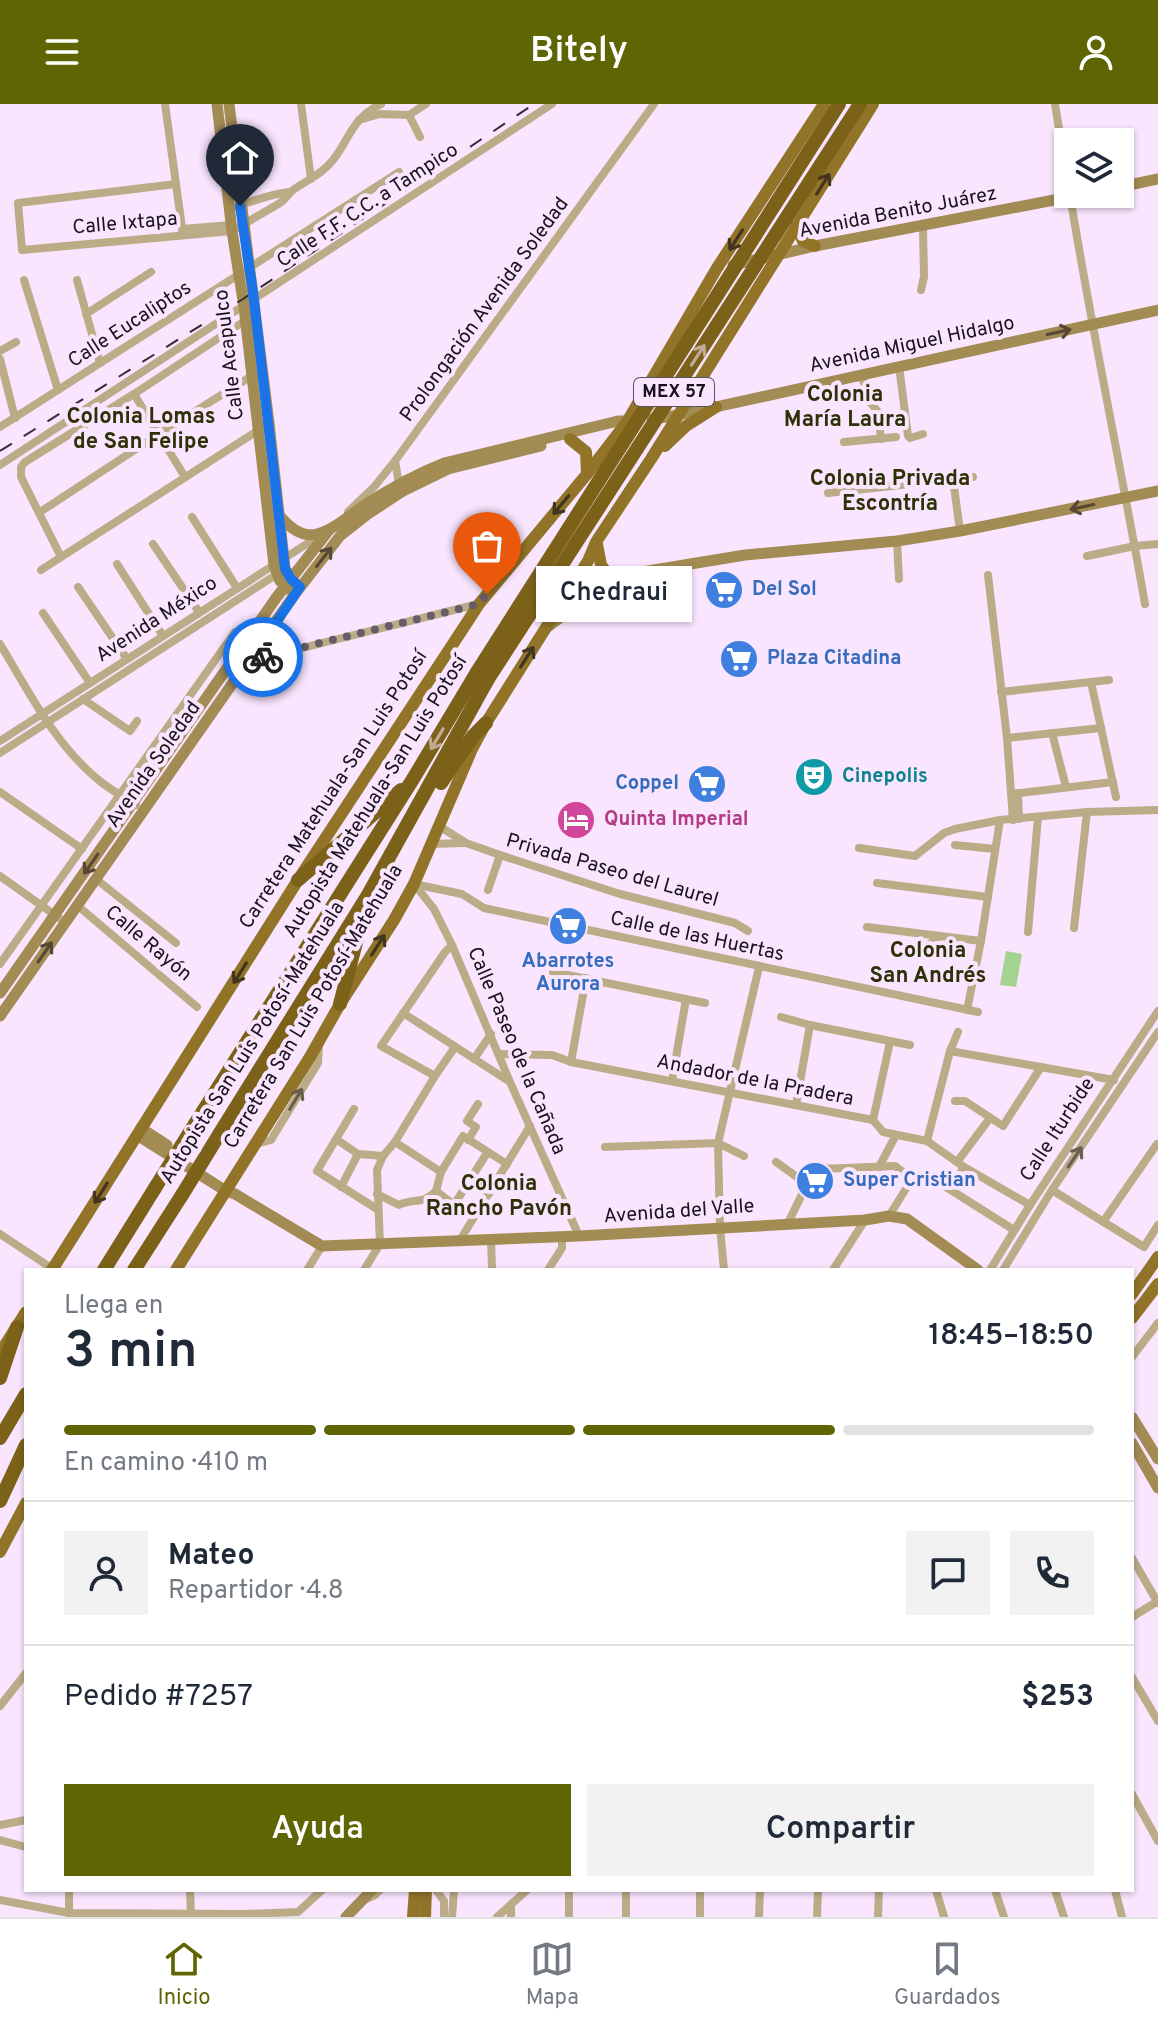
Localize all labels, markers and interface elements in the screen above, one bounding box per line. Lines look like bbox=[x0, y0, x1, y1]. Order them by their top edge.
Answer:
text: Bitely bbox=[530, 29, 628, 75]
icon: menu bbox=[40, 30, 84, 74]
icon: person bbox=[1074, 30, 1118, 74]
pin bbox=[206, 124, 274, 206]
map controls bbox=[1054, 128, 1134, 208]
button: layers bbox=[1054, 128, 1134, 208]
icon: home bbox=[218, 136, 262, 180]
street label: Calle F.F. C.C. a Tampico bbox=[272, 137, 464, 275]
one-way arrow bbox=[815, 173, 831, 196]
street label: Avenida Benito Juárez bbox=[797, 181, 999, 245]
street label: Prolongación Avenida Soledad bbox=[395, 193, 575, 427]
street label: Calle Ixtapa bbox=[71, 206, 179, 242]
one-way arrow bbox=[728, 228, 744, 250]
street label: Calle Eucaliptos bbox=[63, 275, 197, 375]
street label: Calle Acapulco bbox=[209, 288, 251, 422]
street label: Avenida Miguel Hidalgo bbox=[807, 311, 1017, 379]
one-way arrow bbox=[1046, 324, 1071, 339]
one-way arrow bbox=[690, 344, 706, 367]
road number: MEX 57 bbox=[634, 378, 714, 406]
district label: Colonia María Laura bbox=[784, 382, 906, 434]
district label: Colonia Lomas de San Felipe bbox=[66, 404, 216, 456]
district label: Colonia Privada Escontría bbox=[810, 466, 970, 518]
one-way arrow bbox=[552, 495, 570, 515]
one-way arrow bbox=[1069, 500, 1095, 515]
pin bbox=[453, 512, 521, 594]
icon: bag bbox=[465, 524, 509, 568]
one-way arrow bbox=[315, 547, 332, 568]
callout: Chedraui bbox=[535, 566, 691, 622]
supermarket icon: Del Sol bbox=[703, 569, 745, 611]
street label: Avenida México bbox=[91, 571, 223, 669]
text: Chedraui bbox=[560, 577, 668, 610]
place label: Del Sol bbox=[752, 577, 817, 603]
courier bbox=[223, 617, 303, 697]
icon: bike bbox=[241, 635, 285, 679]
supermarket icon: Plaza Citadina bbox=[718, 638, 760, 680]
street label: Carretera Matehuala-San Luis Potosí bbox=[234, 644, 435, 934]
one-way arrow bbox=[519, 646, 535, 669]
place label: Plaza Citadina bbox=[767, 646, 901, 672]
street label: Autopista Matehuala-San Luis Potosí bbox=[278, 649, 475, 943]
street label: Avenida Soledad bbox=[101, 697, 207, 833]
one-way arrow bbox=[429, 727, 445, 750]
theatre icon: Cinepolis bbox=[793, 756, 835, 798]
supermarket icon: Coppel bbox=[686, 763, 728, 805]
place label: Cinepolis bbox=[842, 764, 928, 790]
place label: Coppel bbox=[615, 771, 679, 797]
hotel icon: Quinta Imperial bbox=[555, 799, 597, 841]
place label: Quinta Imperial bbox=[604, 807, 749, 833]
street label: Privada Paseo del Laurel bbox=[503, 828, 721, 914]
one-way arrow bbox=[83, 852, 100, 874]
street label: Carretera San Luis Potosí-Matehuala bbox=[219, 860, 409, 1154]
street label: Autopista San Luis Potosí-Matehuala bbox=[155, 897, 351, 1189]
street label: Calle Rayón bbox=[99, 900, 197, 988]
supermarket icon: Abarrotes Aurora bbox=[547, 905, 589, 947]
street label: Calle de las Huertas bbox=[608, 906, 786, 968]
one-way arrow bbox=[371, 934, 387, 957]
district label: Colonia San Andrés bbox=[870, 938, 986, 990]
one-way arrow bbox=[37, 942, 53, 964]
street label: Calle Paseo de la Cañada bbox=[460, 943, 572, 1159]
place label: Abarrotes Aurora bbox=[522, 949, 614, 998]
one-way arrow bbox=[232, 961, 248, 984]
street label: Andador de la Pradera bbox=[654, 1049, 856, 1113]
street label: Calle Iturbide bbox=[1015, 1073, 1101, 1187]
one-way arrow bbox=[289, 1088, 305, 1111]
one-way arrow bbox=[1066, 1146, 1083, 1168]
supermarket icon: Super Cristian bbox=[794, 1160, 836, 1202]
place label: Super Cristian bbox=[843, 1168, 976, 1194]
district label: Colonia Rancho Pavón bbox=[426, 1171, 572, 1223]
one-way arrow bbox=[93, 1181, 109, 1204]
street label: Avenida del Valle bbox=[603, 1194, 755, 1230]
text: Llega en bbox=[64, 1290, 163, 1323]
text: 18:45–18:50 bbox=[928, 1318, 1094, 1355]
text: 3 min bbox=[64, 1320, 197, 1386]
text: En camino · 410 m bbox=[64, 1447, 268, 1480]
button: person bbox=[64, 1531, 148, 1615]
button: chat bbox=[906, 1531, 990, 1615]
button: phone bbox=[1010, 1531, 1094, 1615]
text: Mateo bbox=[168, 1538, 254, 1575]
text: Repartidor · 4.8 bbox=[168, 1575, 344, 1608]
text: Pedido #7257 bbox=[64, 1679, 253, 1716]
text: $253 bbox=[1021, 1679, 1094, 1716]
button: Ayuda bbox=[64, 1784, 571, 1876]
button: Compartir bbox=[587, 1784, 1094, 1876]
tab: Inicio bbox=[158, 1937, 211, 2012]
tab: Mapa bbox=[526, 1937, 579, 2012]
tab: Guardados bbox=[894, 1937, 1000, 2012]

